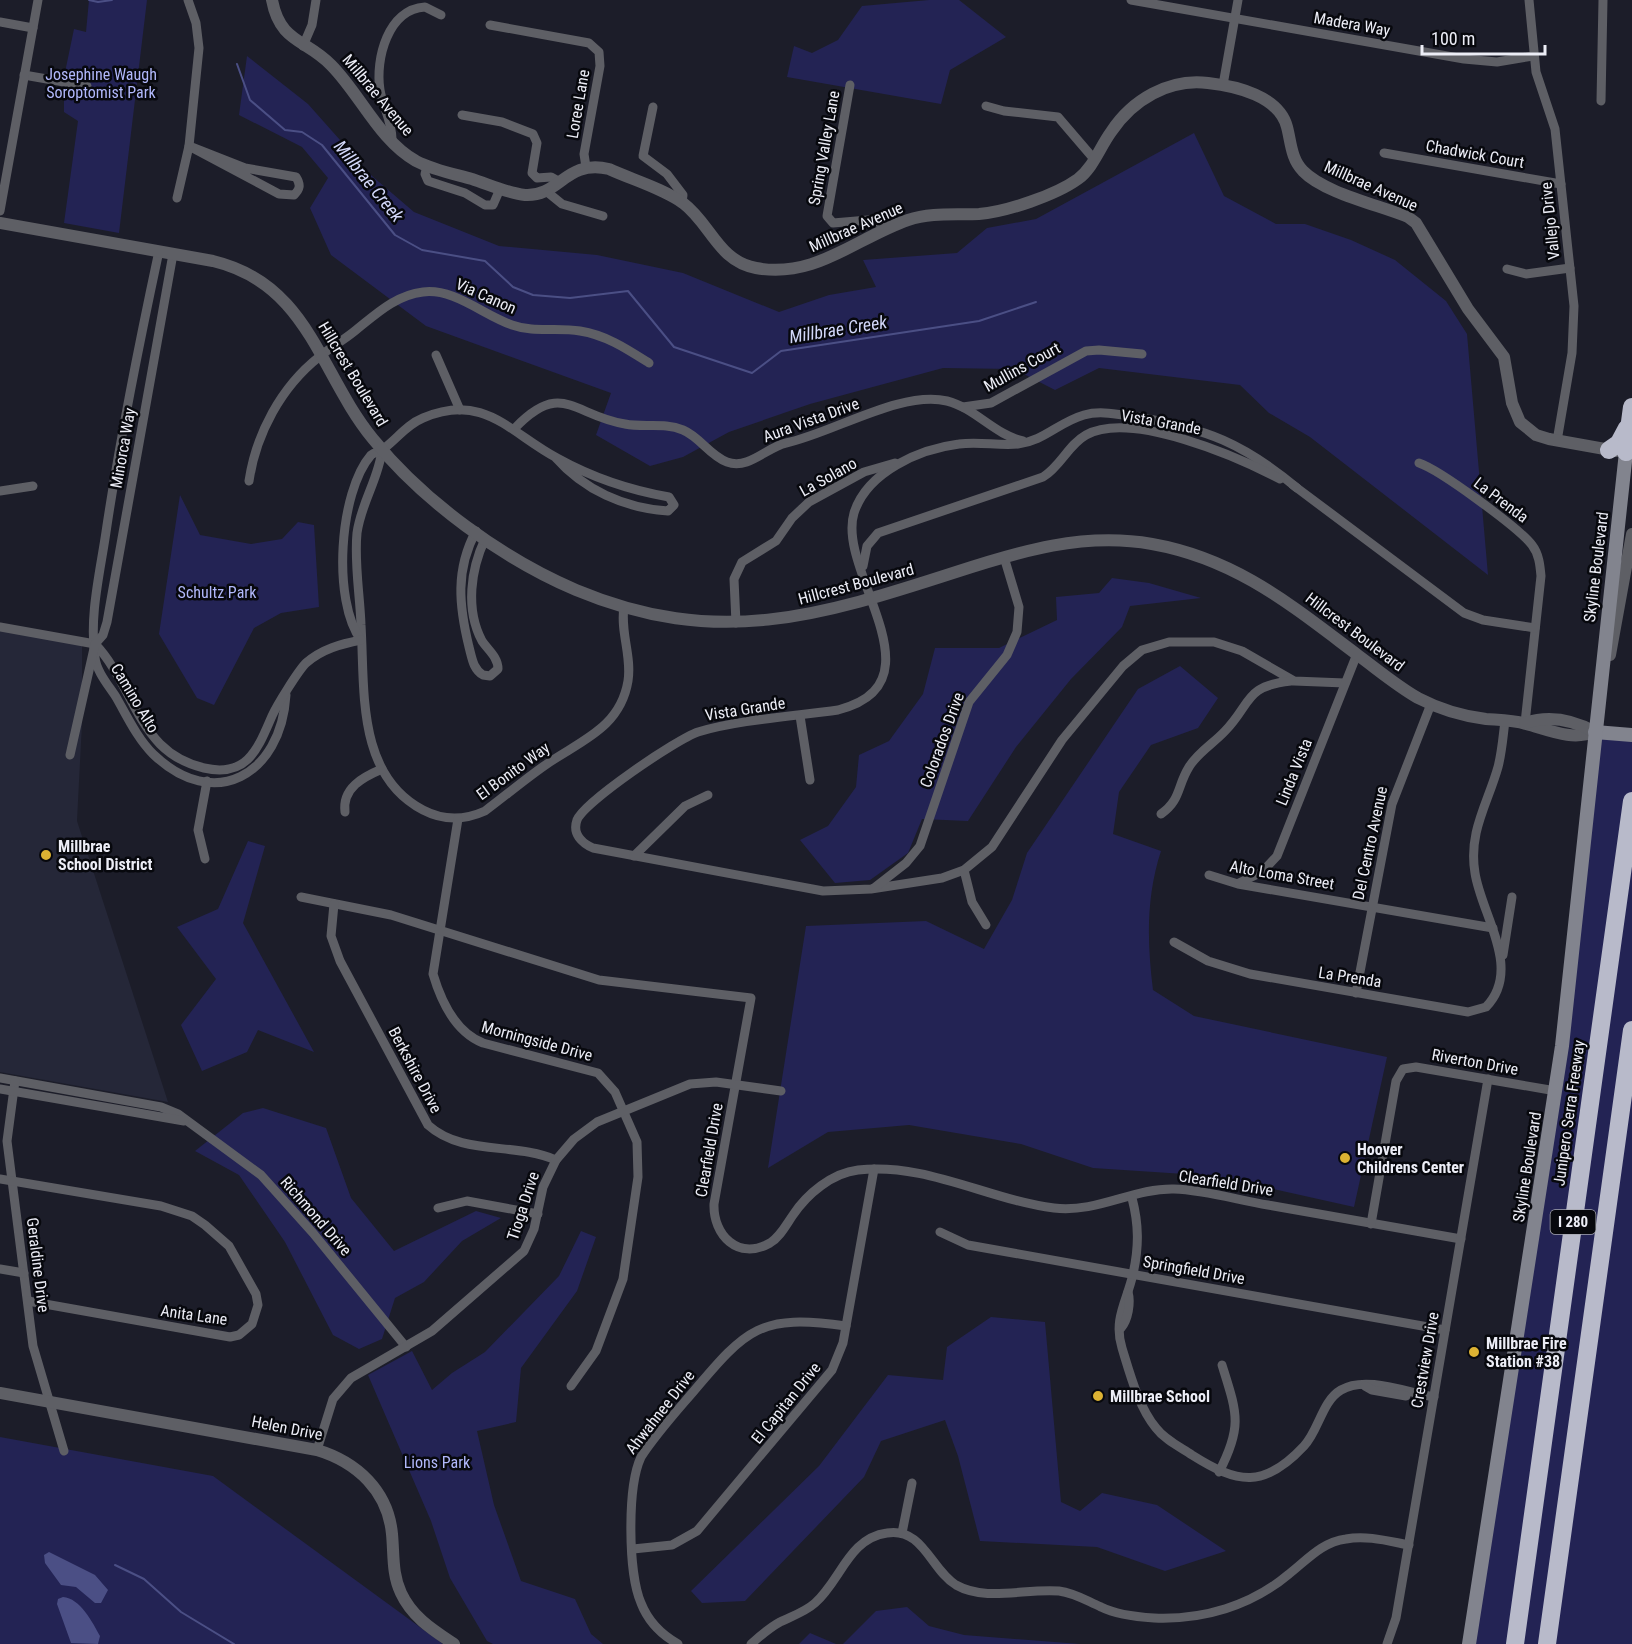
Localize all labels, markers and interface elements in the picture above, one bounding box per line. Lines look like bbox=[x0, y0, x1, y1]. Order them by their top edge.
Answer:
street label: Madera Way bbox=[1312, 8, 1392, 40]
scale bar bbox=[1422, 18, 1545, 56]
text: 100 m bbox=[1431, 28, 1475, 49]
street label: Millbrae Avenue bbox=[338, 50, 418, 140]
park label: Josephine Waugh Soroptomist Park bbox=[45, 65, 157, 102]
street label: Loree Lane bbox=[563, 68, 593, 140]
street label: Spring Valley Lane bbox=[805, 89, 843, 207]
water label: Millbrae Creek bbox=[330, 136, 409, 227]
street label: Chadwick Court bbox=[1424, 136, 1526, 172]
street label: Millbrae Avenue bbox=[1321, 157, 1421, 215]
street label: Vallejo Drive bbox=[1536, 181, 1564, 261]
street label: Millbrae Avenue bbox=[806, 198, 906, 256]
street label: Via Canon bbox=[453, 274, 519, 318]
water label: Millbrae Creek bbox=[788, 311, 890, 347]
street label: Hillcrest Boulevard bbox=[314, 318, 392, 430]
street label: Mullins Court bbox=[980, 338, 1064, 396]
street label: Aura Vista Drive bbox=[760, 394, 862, 446]
street label: Minorca Way bbox=[107, 406, 139, 490]
street label: Vista Grande bbox=[1120, 406, 1202, 438]
street label: La Solano bbox=[796, 454, 860, 500]
street label: La Prenda bbox=[1470, 473, 1532, 527]
street label: Skyline Boulevard bbox=[1580, 511, 1612, 623]
street label: Hillcrest Boulevard bbox=[796, 559, 916, 609]
park label: Schultz Park bbox=[178, 583, 257, 602]
street label: Hillcrest Boulevard bbox=[1302, 589, 1408, 675]
street label: Camino Alto bbox=[107, 660, 163, 736]
street label: Colorados Drive bbox=[916, 690, 968, 790]
street label: Vista Grande bbox=[704, 693, 786, 725]
street label: Linda Vista bbox=[1272, 736, 1316, 808]
street label: El Bonito Way bbox=[473, 738, 554, 804]
street label: Del Centro Avenue bbox=[1349, 785, 1391, 901]
place label: Millbrae School District bbox=[58, 837, 152, 874]
marker: Millbrae School District bbox=[39, 848, 53, 862]
street label: Alto Loma Street bbox=[1228, 856, 1336, 894]
street label: La Prenda bbox=[1317, 963, 1383, 991]
street label: Morningside Drive bbox=[479, 1017, 595, 1065]
street label: Berkshire Drive bbox=[384, 1024, 446, 1116]
street label: Junipero Serra Freeway bbox=[1549, 1039, 1589, 1187]
street label: Riverton Drive bbox=[1430, 1045, 1520, 1079]
street label: Clearfield Drive bbox=[691, 1101, 727, 1199]
street label: Skyline Boulevard bbox=[1509, 1111, 1545, 1223]
place label: Hoover Childrens Center bbox=[1357, 1140, 1464, 1177]
marker: Hoover Childrens Center bbox=[1338, 1151, 1352, 1165]
street label: Clearfield Drive bbox=[1177, 1166, 1275, 1200]
street label: Tioga Drive bbox=[503, 1169, 543, 1243]
street label: Richmond Drive bbox=[276, 1173, 356, 1259]
road number: I 280 bbox=[1550, 1210, 1596, 1234]
street label: Geraldine Drive bbox=[23, 1217, 53, 1313]
street label: Springfield Drive bbox=[1142, 1252, 1246, 1288]
street label: Anita Lane bbox=[159, 1301, 229, 1329]
street label: Crestview Drive bbox=[1407, 1310, 1443, 1410]
place label: Millbrae Fire Station #38 bbox=[1486, 1334, 1567, 1371]
marker: Millbrae Fire Station #38 bbox=[1467, 1345, 1481, 1359]
street label: El Capitan Drive bbox=[747, 1358, 825, 1448]
street label: Ahwahnee Drive bbox=[621, 1366, 699, 1458]
place label: Millbrae School bbox=[1110, 1387, 1210, 1406]
marker: Millbrae School bbox=[1091, 1389, 1105, 1403]
street label: Helen Drive bbox=[250, 1412, 324, 1444]
park label: Lions Park bbox=[404, 1453, 471, 1472]

